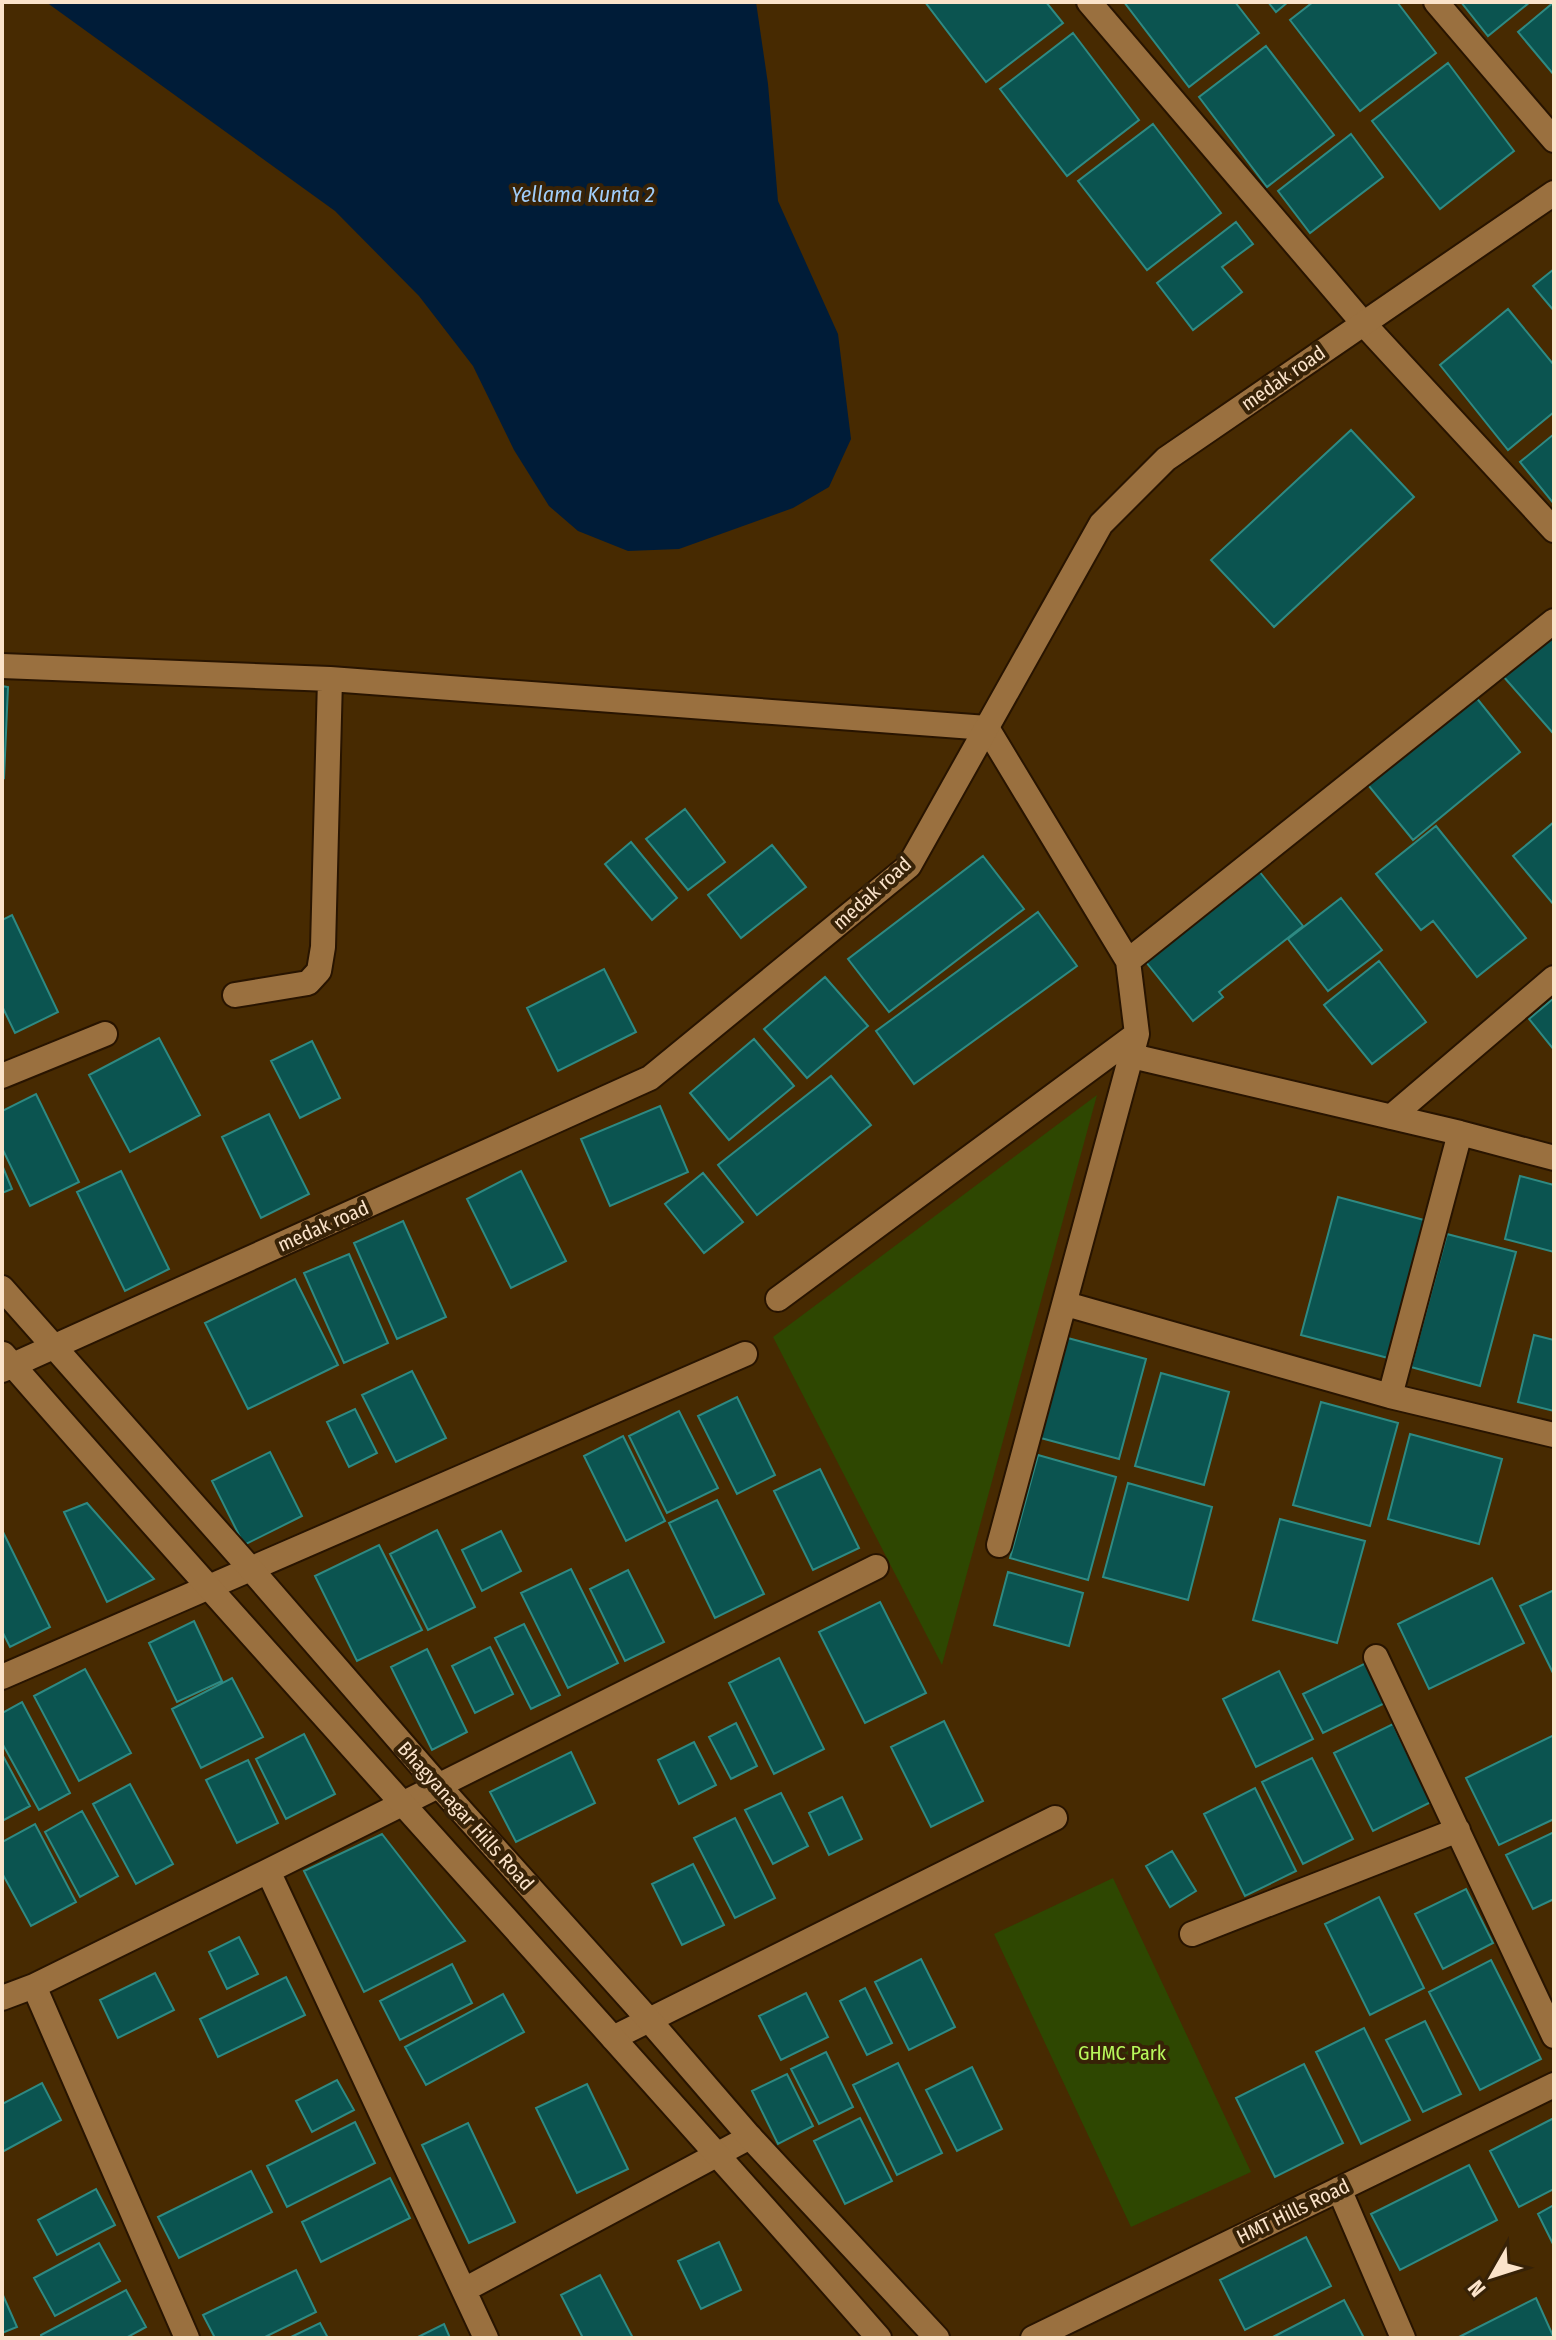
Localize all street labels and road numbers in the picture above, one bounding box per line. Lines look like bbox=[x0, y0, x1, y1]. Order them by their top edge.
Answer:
street label: medak road bbox=[1236, 340, 1330, 416]
street label: medak road bbox=[828, 852, 916, 934]
street label: medak road bbox=[274, 1195, 372, 1257]
street label: Bhagyanagar Hills Road bbox=[393, 1737, 539, 1895]
street label: HMT Hills Road bbox=[1233, 2173, 1353, 2249]

